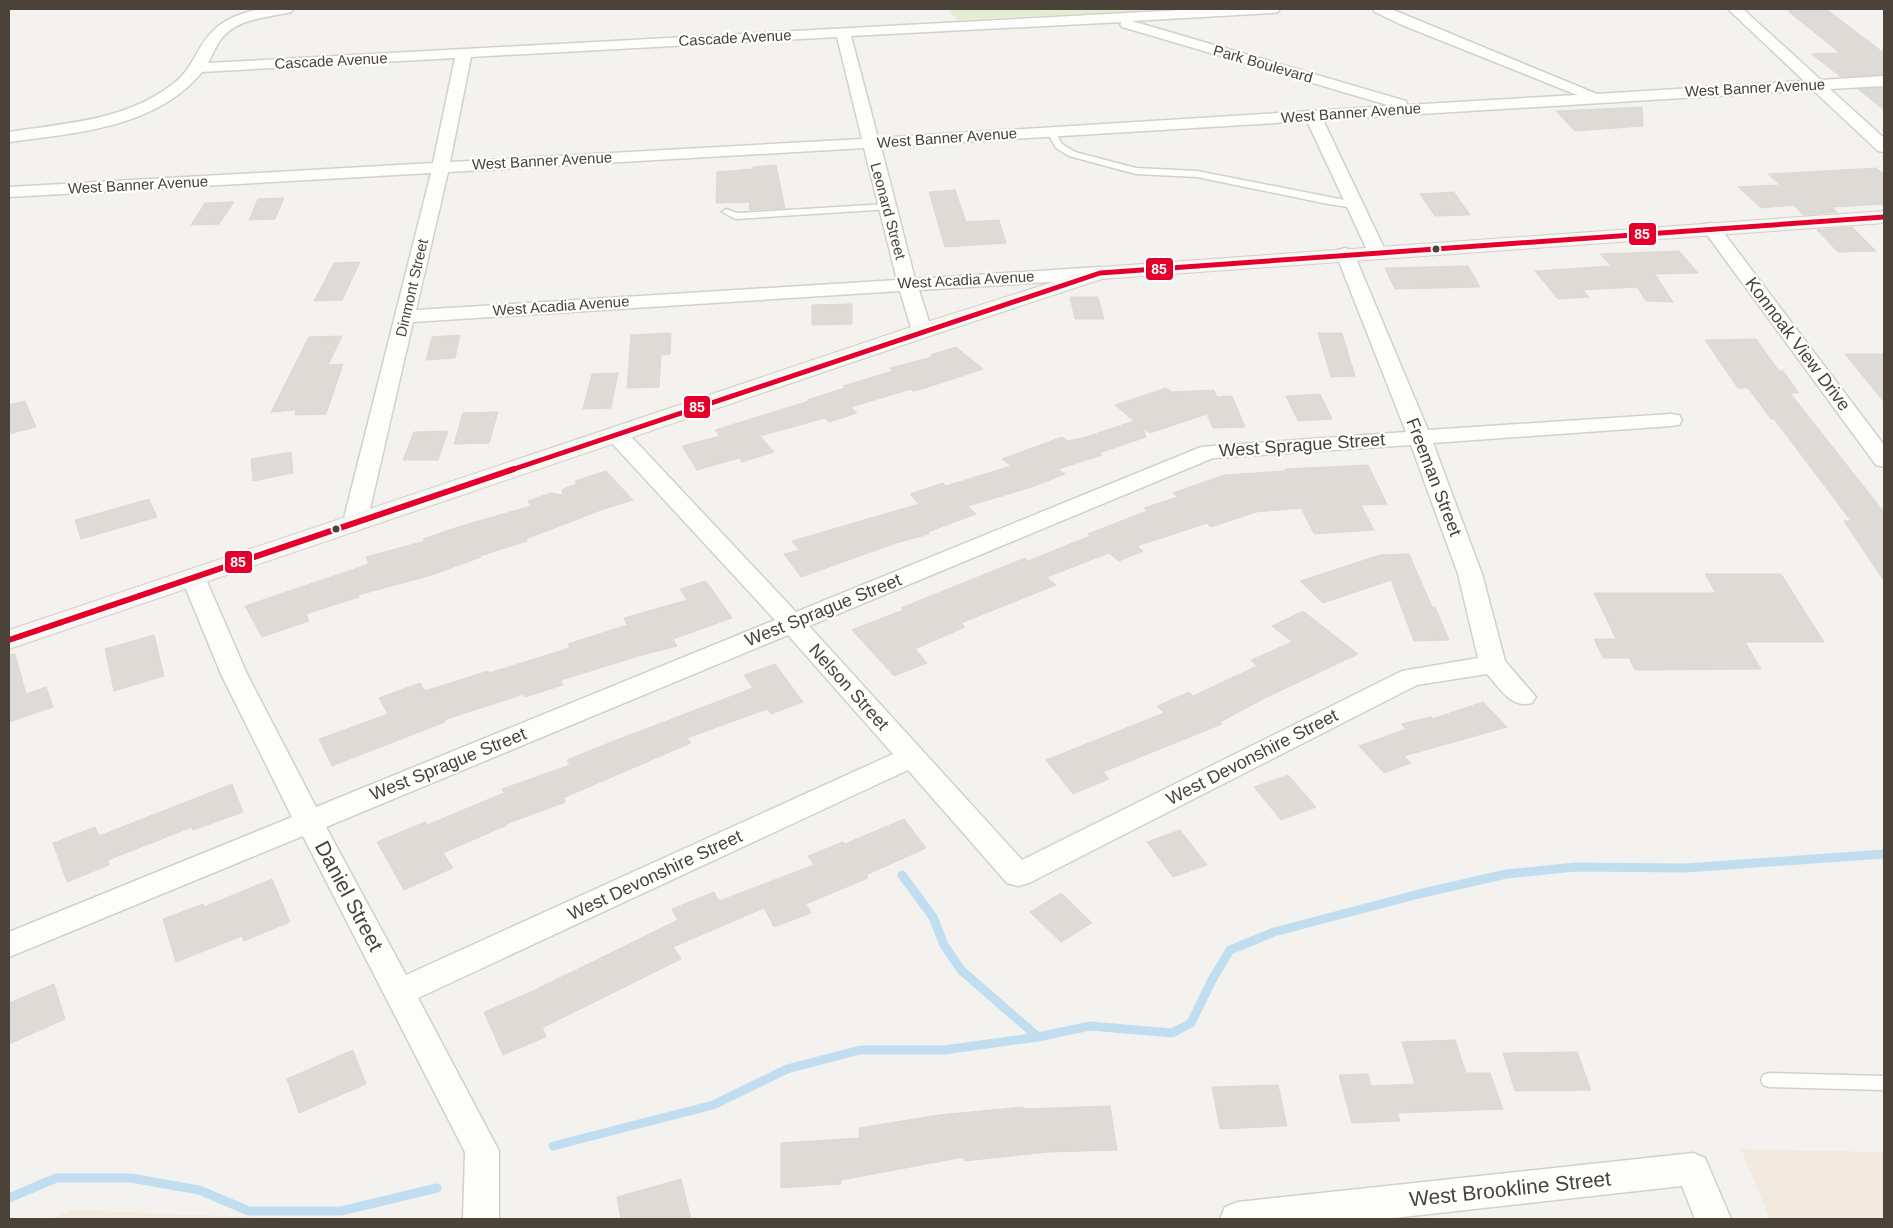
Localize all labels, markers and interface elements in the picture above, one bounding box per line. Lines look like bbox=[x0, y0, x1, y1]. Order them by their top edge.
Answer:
street label: Cascade Avenue bbox=[678, 26, 792, 49]
street label: Park Boulevard bbox=[1212, 41, 1315, 86]
street label: Cascade Avenue bbox=[274, 49, 388, 72]
street label: West Banner Avenue bbox=[1684, 75, 1826, 100]
street label: West Banner Avenue bbox=[1280, 99, 1422, 126]
street label: West Banner Avenue bbox=[876, 124, 1018, 151]
street label: West Banner Avenue bbox=[471, 148, 613, 173]
street label: Leonard Street bbox=[867, 161, 910, 262]
street label: West Banner Avenue bbox=[67, 172, 209, 197]
line badge: 85 bbox=[1628, 222, 1657, 246]
text: 85 bbox=[1634, 226, 1650, 242]
street label: Dinmont Street bbox=[392, 236, 431, 339]
unlabelled marker bbox=[1431, 244, 1441, 254]
line badge: 85 bbox=[1145, 257, 1174, 281]
text: 85 bbox=[1151, 261, 1167, 277]
street label: West Acadia Avenue bbox=[897, 267, 1035, 292]
street label: Konnoak View Drive bbox=[1741, 273, 1855, 415]
street label: West Acadia Avenue bbox=[492, 292, 630, 319]
line badge: 85 bbox=[683, 395, 711, 419]
text: 85 bbox=[689, 399, 705, 415]
street label: Freeman Street bbox=[1402, 415, 1466, 539]
street label: West Sprague Street bbox=[1218, 429, 1386, 461]
unlabelled marker bbox=[331, 524, 341, 534]
line badge: 85 bbox=[224, 550, 253, 574]
text: 85 bbox=[230, 554, 246, 570]
street label: West Sprague Street bbox=[742, 569, 904, 651]
street label: Nelson Street bbox=[805, 640, 893, 734]
street label: West Devonshire Street bbox=[1163, 705, 1341, 809]
street label: West Sprague Street bbox=[367, 723, 529, 805]
street label: West Devonshire Street bbox=[565, 826, 745, 924]
street label: Daniel Street bbox=[311, 837, 388, 955]
street label: West Brookline Street bbox=[1408, 1166, 1612, 1211]

